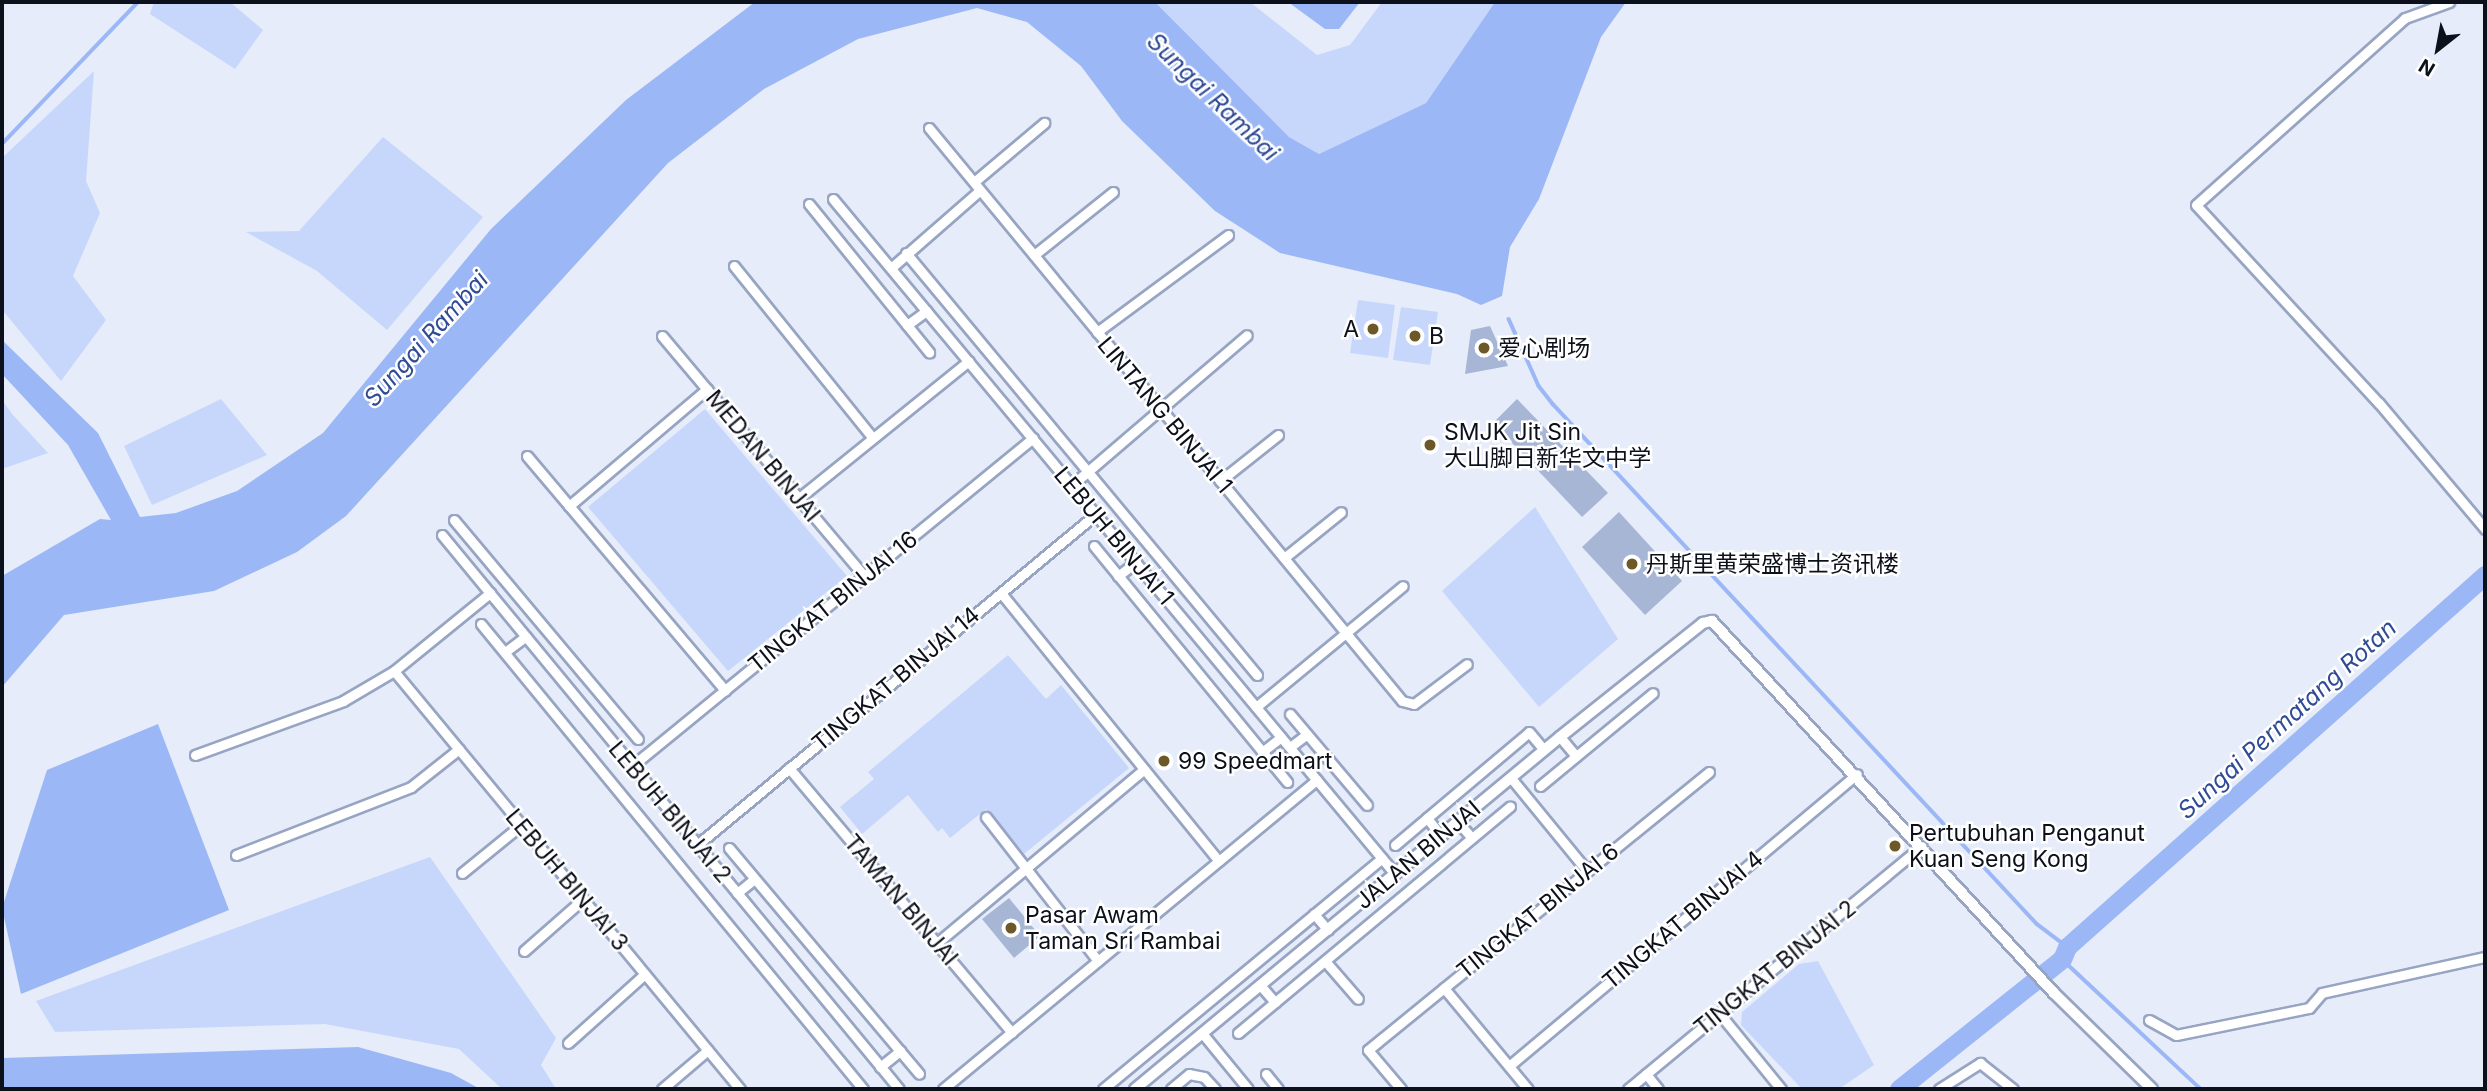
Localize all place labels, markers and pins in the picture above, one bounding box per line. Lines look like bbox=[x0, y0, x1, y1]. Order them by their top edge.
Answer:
place label: A bbox=[1343, 315, 1359, 343]
marker: A bbox=[1365, 321, 1381, 337]
place label: B bbox=[1429, 322, 1444, 350]
marker: B bbox=[1407, 328, 1423, 344]
place label: 爱心剧场 bbox=[1498, 334, 1590, 362]
marker: 爱心剧场 bbox=[1476, 340, 1492, 356]
place label: SMJK Jit Sin 大山脚日新华文中学 bbox=[1444, 418, 1651, 472]
marker: SMJK Jit Sin 大山脚日新华文中学 bbox=[1422, 437, 1438, 453]
place label: 丹斯里黄荣盛博士资讯楼 bbox=[1646, 550, 1899, 578]
marker: 丹斯里黄荣盛博士资讯楼 bbox=[1624, 556, 1640, 572]
place label: 99 Speedmart bbox=[1178, 747, 1332, 775]
marker: 99 Speedmart bbox=[1156, 753, 1172, 769]
place label: Pertubuhan Penganut Kuan Seng Kong bbox=[1909, 819, 2145, 873]
marker: Pertubuhan Penganut Kuan Seng Kong bbox=[1887, 838, 1903, 854]
place label: Pasar Awam Taman Sri Rambai bbox=[1025, 901, 1221, 955]
marker: Pasar Awam Taman Sri Rambai bbox=[1003, 920, 1019, 936]

